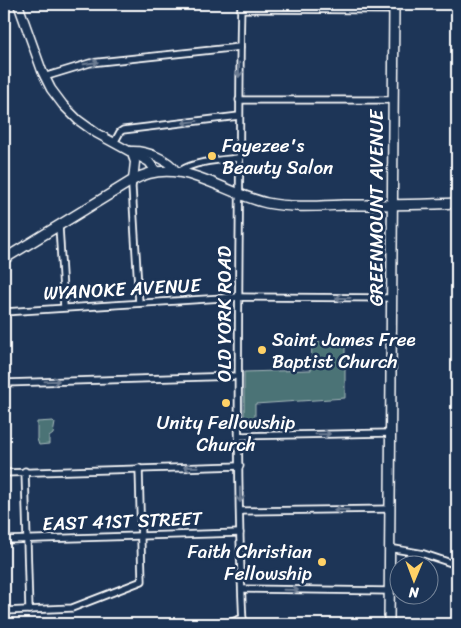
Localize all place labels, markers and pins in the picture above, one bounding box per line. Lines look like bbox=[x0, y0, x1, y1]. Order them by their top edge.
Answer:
place label: Fayezee's Beauty Salon bbox=[222, 129, 333, 184]
marker: Fayezee's Beauty Salon bbox=[206, 150, 218, 162]
place label: Saint James Free Baptist Church bbox=[272, 323, 416, 378]
marker: Saint James Free Baptist Church bbox=[256, 344, 268, 356]
marker: Unity Fellowship Church bbox=[220, 397, 232, 409]
place label: Unity Fellowship Church bbox=[157, 406, 295, 461]
place label: Faith Christian Fellowship bbox=[187, 535, 312, 590]
marker: Faith Christian Fellowship bbox=[316, 556, 328, 568]

